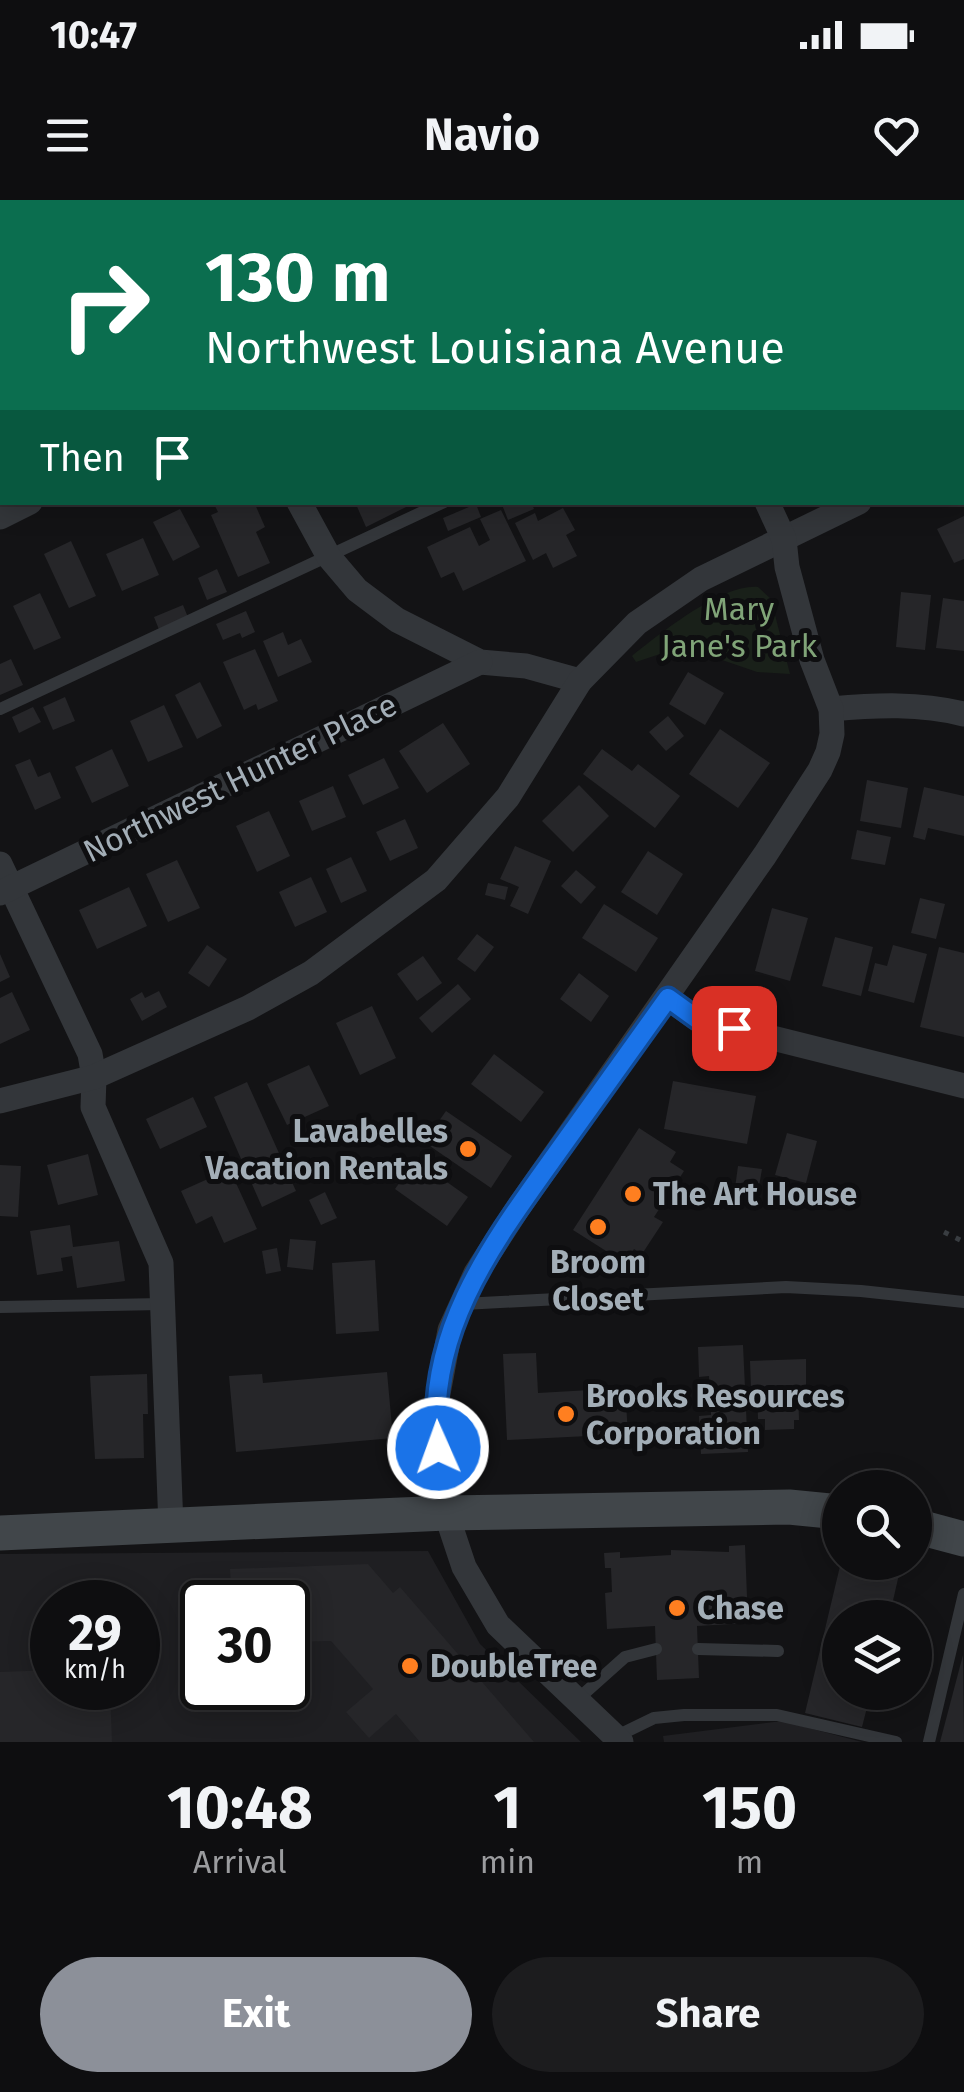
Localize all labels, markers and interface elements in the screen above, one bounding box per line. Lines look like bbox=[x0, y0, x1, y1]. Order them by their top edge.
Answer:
text: 10:47 bbox=[50, 12, 137, 58]
icon: menu bbox=[40, 108, 95, 163]
text: Navio bbox=[424, 108, 540, 162]
icon: heart bbox=[869, 108, 924, 163]
text: 130 m bbox=[205, 236, 391, 320]
icon: right bbox=[40, 240, 170, 370]
text: Northwest Louisiana Avenue bbox=[205, 321, 785, 375]
icon: arrive bbox=[145, 430, 200, 485]
text: Then bbox=[40, 435, 125, 481]
park label: Mary Jane's Park bbox=[661, 590, 818, 665]
street label: Northwest Hunter Place bbox=[77, 686, 403, 870]
pin bbox=[692, 986, 777, 1071]
icon: arrive bbox=[707, 1001, 762, 1056]
place label: Lavabelles Vacation Rentals bbox=[204, 1112, 448, 1187]
marker: Lavabelles Vacation Rentals bbox=[457, 1138, 479, 1160]
place label: The Art House bbox=[653, 1175, 857, 1213]
marker: The Art House bbox=[622, 1183, 644, 1205]
marker: Broom Closet bbox=[587, 1216, 609, 1238]
place label: Broom Closet bbox=[550, 1243, 646, 1318]
place label: Brooks Resources Corporation bbox=[586, 1377, 845, 1452]
position arrow bbox=[386, 1396, 490, 1500]
marker: Brooks Resources Corporation bbox=[555, 1403, 577, 1425]
map controls bbox=[822, 1470, 932, 1710]
button: search bbox=[822, 1470, 932, 1580]
speed limit sign: 30 bbox=[180, 1580, 310, 1710]
place label: Chase bbox=[697, 1589, 784, 1627]
marker: Chase bbox=[666, 1597, 688, 1619]
button: layers bbox=[822, 1600, 932, 1710]
text: 29 bbox=[68, 1603, 122, 1663]
place label: DoubleTree bbox=[430, 1647, 597, 1685]
text: km/h bbox=[64, 1655, 126, 1685]
marker: DoubleTree bbox=[399, 1655, 421, 1677]
text: 10:48 bbox=[167, 1772, 313, 1844]
text: 1 bbox=[493, 1772, 521, 1844]
text: 150 bbox=[702, 1772, 797, 1844]
text: Arrival bbox=[193, 1843, 287, 1881]
text: min bbox=[480, 1843, 535, 1881]
text: m bbox=[736, 1843, 763, 1881]
button: Exit bbox=[40, 1957, 472, 2072]
button: Share bbox=[492, 1957, 924, 2072]

